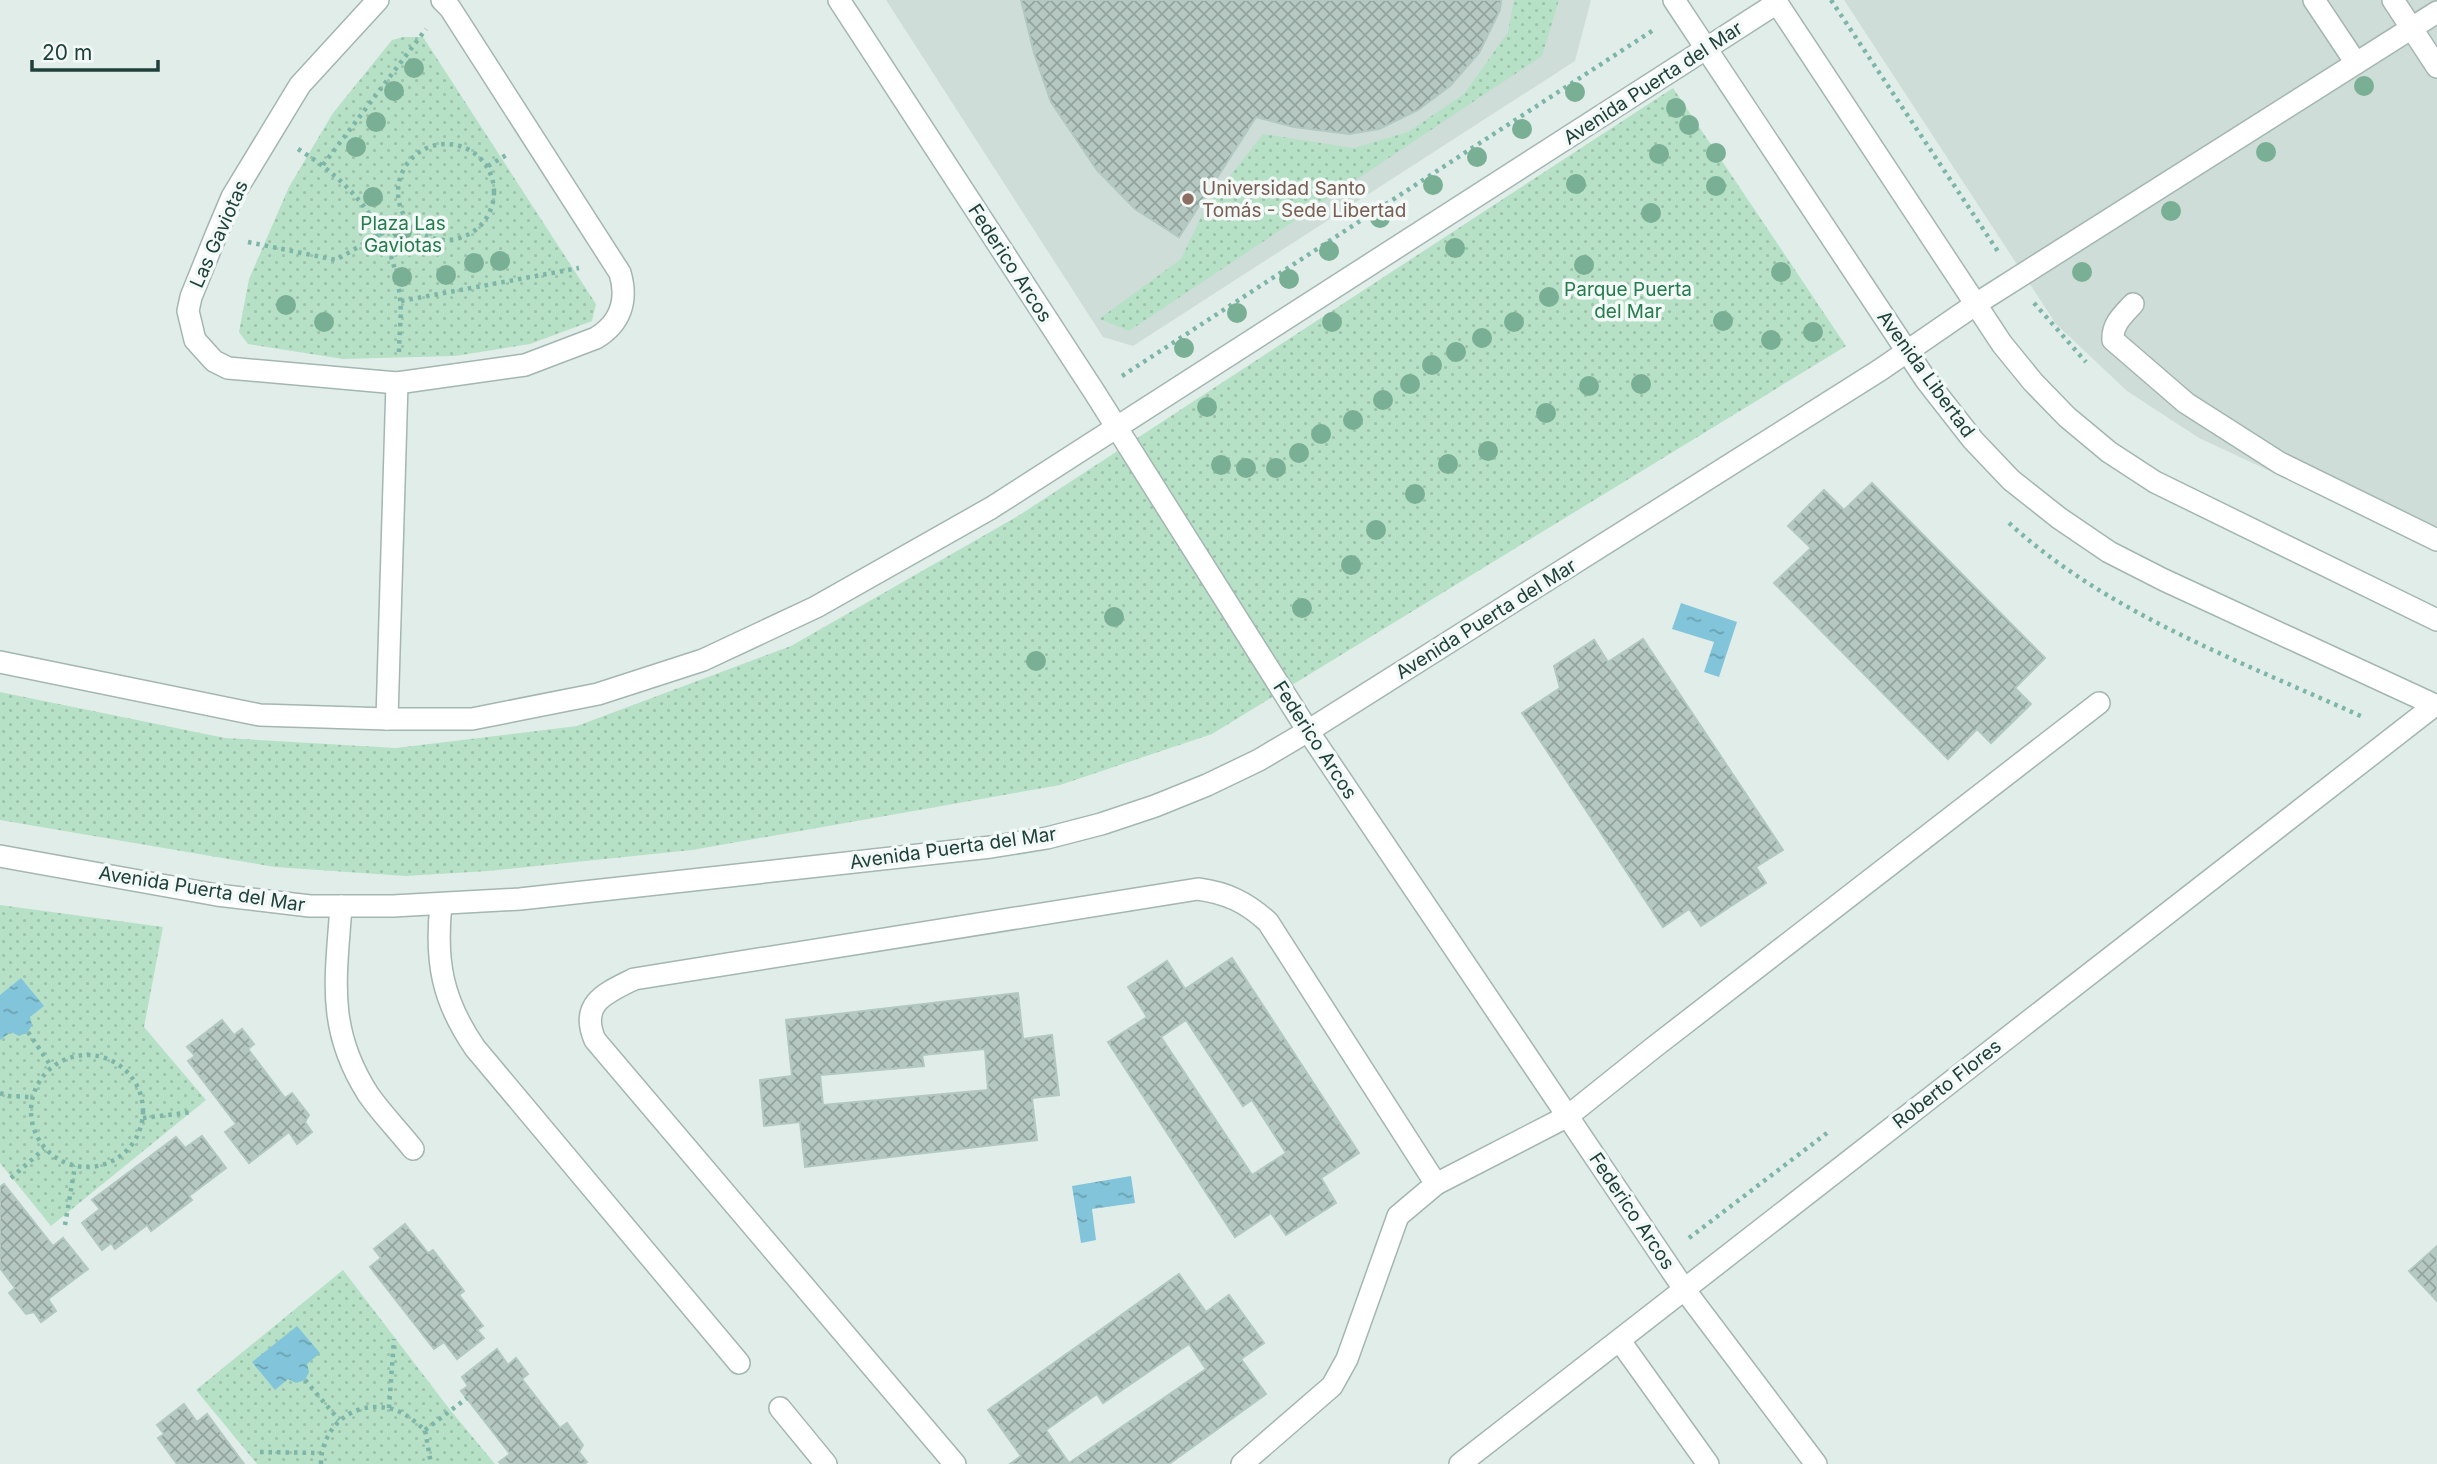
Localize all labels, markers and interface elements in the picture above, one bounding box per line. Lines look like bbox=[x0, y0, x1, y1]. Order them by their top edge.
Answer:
street label: Avenida Puerta del Mar bbox=[1559, 17, 1747, 149]
scale bar bbox=[32, 28, 158, 72]
text: 20 m bbox=[42, 40, 92, 65]
street label: Las Gaviotas bbox=[185, 177, 253, 291]
place label: Universidad Santo Tomás - Sede Libertad bbox=[1202, 177, 1406, 222]
marker: Universidad Santo Tomás - Sede Libertad bbox=[1180, 191, 1196, 207]
street label: Federico Arcos bbox=[963, 200, 1057, 326]
park label: Plaza Las Gaviotas bbox=[360, 212, 446, 257]
park label: Parque Puerta del Mar bbox=[1564, 278, 1692, 323]
street label: Avenida Libertad bbox=[1872, 306, 1980, 442]
street label: Avenida Puerta del Mar bbox=[1391, 554, 1581, 684]
street label: Federico Arcos bbox=[1268, 677, 1362, 803]
street label: Avenida Puerta del Mar bbox=[848, 822, 1058, 874]
street label: Avenida Puerta del Mar bbox=[97, 861, 307, 917]
street label: Roberto Flores bbox=[1888, 1034, 2006, 1134]
street label: Federico Arcos bbox=[1584, 1148, 1680, 1274]

